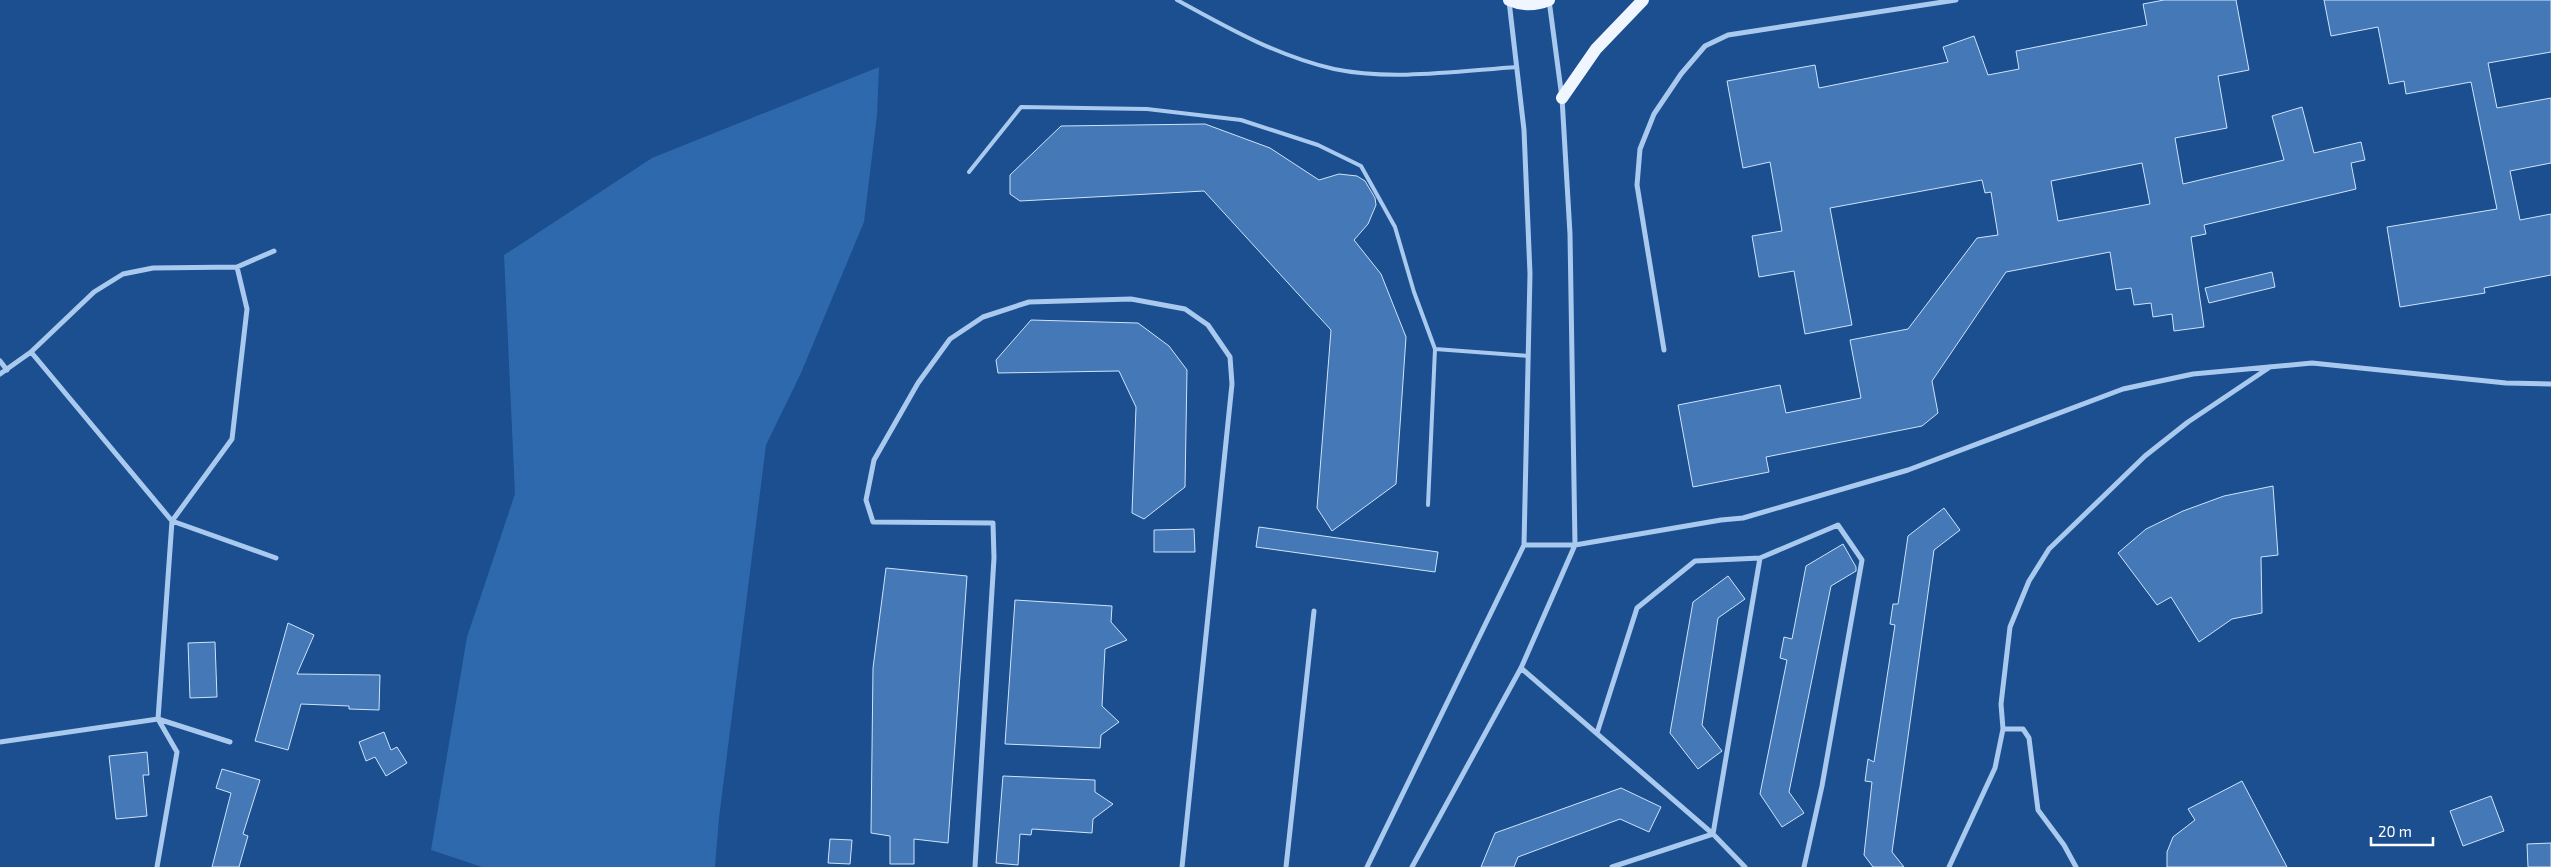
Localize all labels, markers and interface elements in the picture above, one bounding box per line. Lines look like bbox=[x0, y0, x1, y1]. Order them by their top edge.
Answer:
scale bar bbox=[2371, 814, 2434, 846]
text: 20 m bbox=[2378, 822, 2412, 840]

